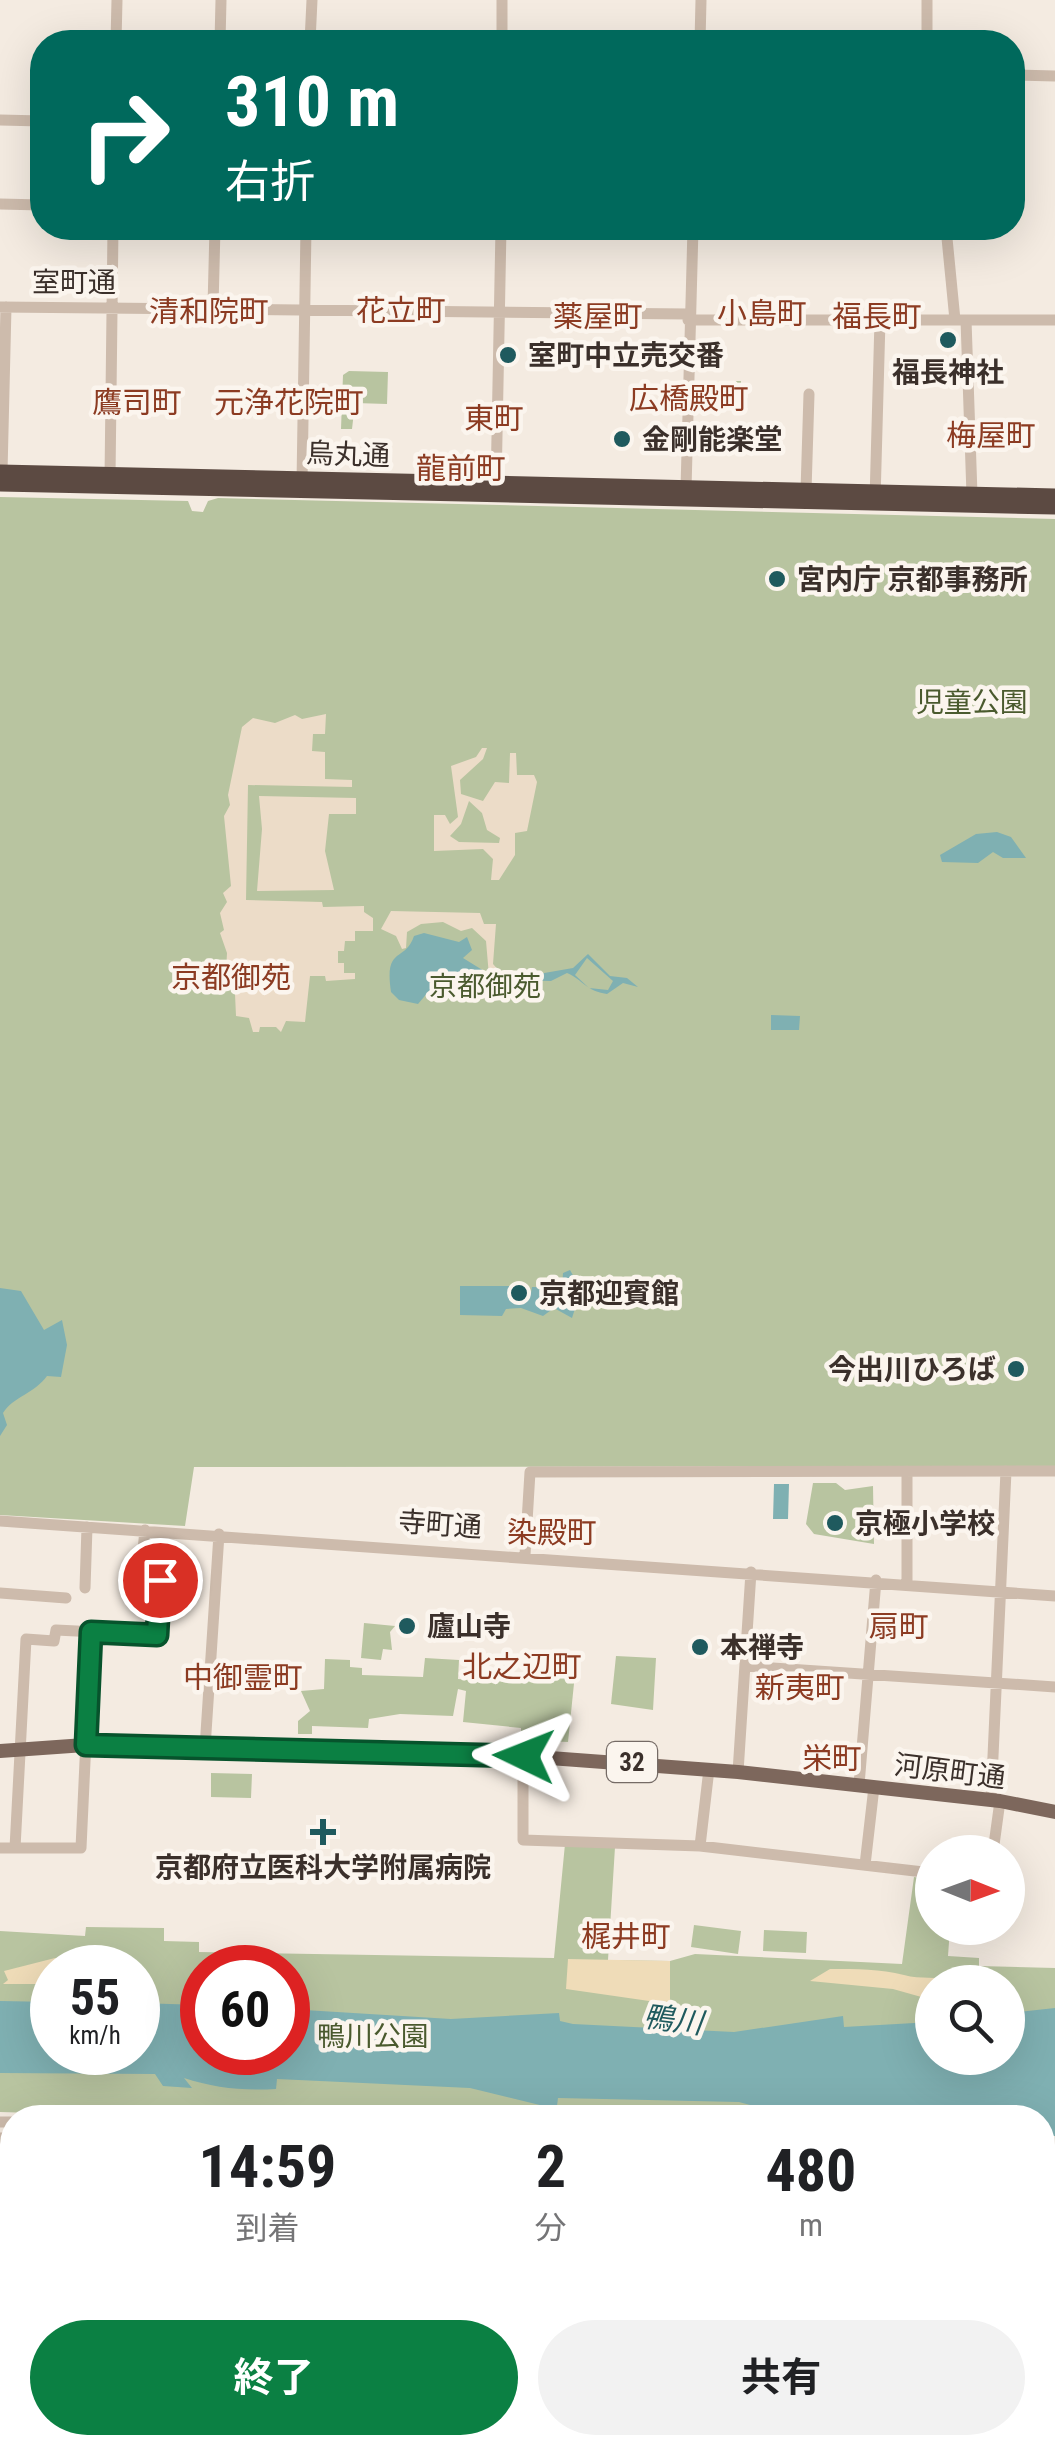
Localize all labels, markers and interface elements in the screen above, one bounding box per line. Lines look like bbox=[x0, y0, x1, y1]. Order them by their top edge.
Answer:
text: 310 m bbox=[225, 61, 399, 143]
icon: right bbox=[60, 70, 190, 200]
text: 右折 bbox=[225, 155, 315, 208]
street label: 室町通 bbox=[32, 266, 116, 299]
district label: 花立町 bbox=[356, 293, 446, 328]
district label: 清和院町 bbox=[149, 294, 269, 329]
district label: 小島町 bbox=[717, 296, 807, 331]
district label: 薬屋町 bbox=[553, 299, 643, 334]
district label: 福長町 bbox=[832, 299, 922, 334]
marker: 福長神社 bbox=[937, 329, 959, 351]
place label: 室町中立売交番 bbox=[528, 339, 724, 372]
marker: 室町中立売交番 bbox=[497, 344, 519, 366]
place label: 福長神社 bbox=[892, 356, 1004, 389]
district label: 広橋殿町 bbox=[629, 381, 749, 416]
district label: 鷹司町 bbox=[92, 385, 182, 420]
district label: 元浄花院町 bbox=[214, 385, 364, 420]
district label: 東町 bbox=[464, 401, 524, 436]
district label: 梅屋町 bbox=[946, 418, 1036, 453]
place label: 金剛能楽堂 bbox=[642, 423, 782, 456]
marker: 金剛能楽堂 bbox=[611, 428, 633, 450]
street label: 烏丸通 bbox=[305, 437, 391, 472]
district label: 龍前町 bbox=[416, 451, 506, 486]
place label: 宮内庁 京都事務所 bbox=[797, 563, 1027, 596]
marker: 宮内庁 京都事務所 bbox=[766, 568, 788, 590]
park label: 児童公園 bbox=[916, 686, 1028, 719]
district label: 京都御苑 bbox=[171, 960, 291, 995]
park label: 京都御苑 bbox=[429, 970, 541, 1003]
place label: 京都迎賓館 bbox=[539, 1277, 679, 1310]
marker: 京都迎賓館 bbox=[508, 1282, 530, 1304]
place label: 今出川ひろば bbox=[828, 1353, 996, 1386]
marker: 今出川ひろば bbox=[1005, 1358, 1027, 1380]
street label: 寺町通 bbox=[397, 1505, 483, 1544]
place label: 京極小学校 bbox=[855, 1507, 995, 1540]
marker: 京極小学校 bbox=[824, 1512, 846, 1534]
district label: 染殿町 bbox=[507, 1515, 597, 1550]
pin bbox=[118, 1538, 203, 1623]
icon: arrive bbox=[133, 1553, 188, 1608]
district label: 扇町 bbox=[869, 1609, 929, 1644]
place label: 廬山寺 bbox=[427, 1610, 511, 1643]
marker: 廬山寺 bbox=[396, 1615, 418, 1637]
place label: 本禅寺 bbox=[720, 1631, 804, 1664]
marker: 本禅寺 bbox=[689, 1636, 711, 1658]
district label: 北之辺町 bbox=[462, 1649, 582, 1684]
district label: 中御霊町 bbox=[183, 1660, 303, 1695]
district label: 新夷町 bbox=[755, 1670, 845, 1705]
position arrow bbox=[472, 1704, 576, 1808]
district label: 栄町 bbox=[802, 1741, 862, 1776]
road number: 32 bbox=[607, 1742, 657, 1782]
street label: 河原町通 bbox=[892, 1748, 1008, 1795]
marker: 京都府立医科大学附属病院 bbox=[310, 1819, 336, 1845]
north arrow bbox=[915, 1835, 1025, 1945]
map controls bbox=[915, 1835, 1025, 2075]
place label: 京都府立医科大学附属病院 bbox=[155, 1851, 491, 1884]
district label: 梶井町 bbox=[581, 1919, 671, 1954]
speed limit sign: 60 bbox=[180, 1945, 310, 2075]
button: search bbox=[915, 1965, 1025, 2075]
text: 55 bbox=[70, 1969, 120, 2027]
water label: 鴨川 bbox=[641, 1998, 708, 2041]
park label: 鴨川公園 bbox=[317, 2020, 429, 2053]
text: km/h bbox=[69, 2021, 121, 2050]
text: 14:59 bbox=[199, 2131, 336, 2202]
text: 2 bbox=[536, 2131, 566, 2202]
text: 480 bbox=[765, 2135, 856, 2206]
text: m bbox=[799, 2206, 823, 2244]
text: 到着 bbox=[235, 2209, 299, 2247]
text: 分 bbox=[535, 2209, 567, 2247]
button: 終了 bbox=[30, 2320, 518, 2435]
button: 共有 bbox=[538, 2320, 1025, 2435]

